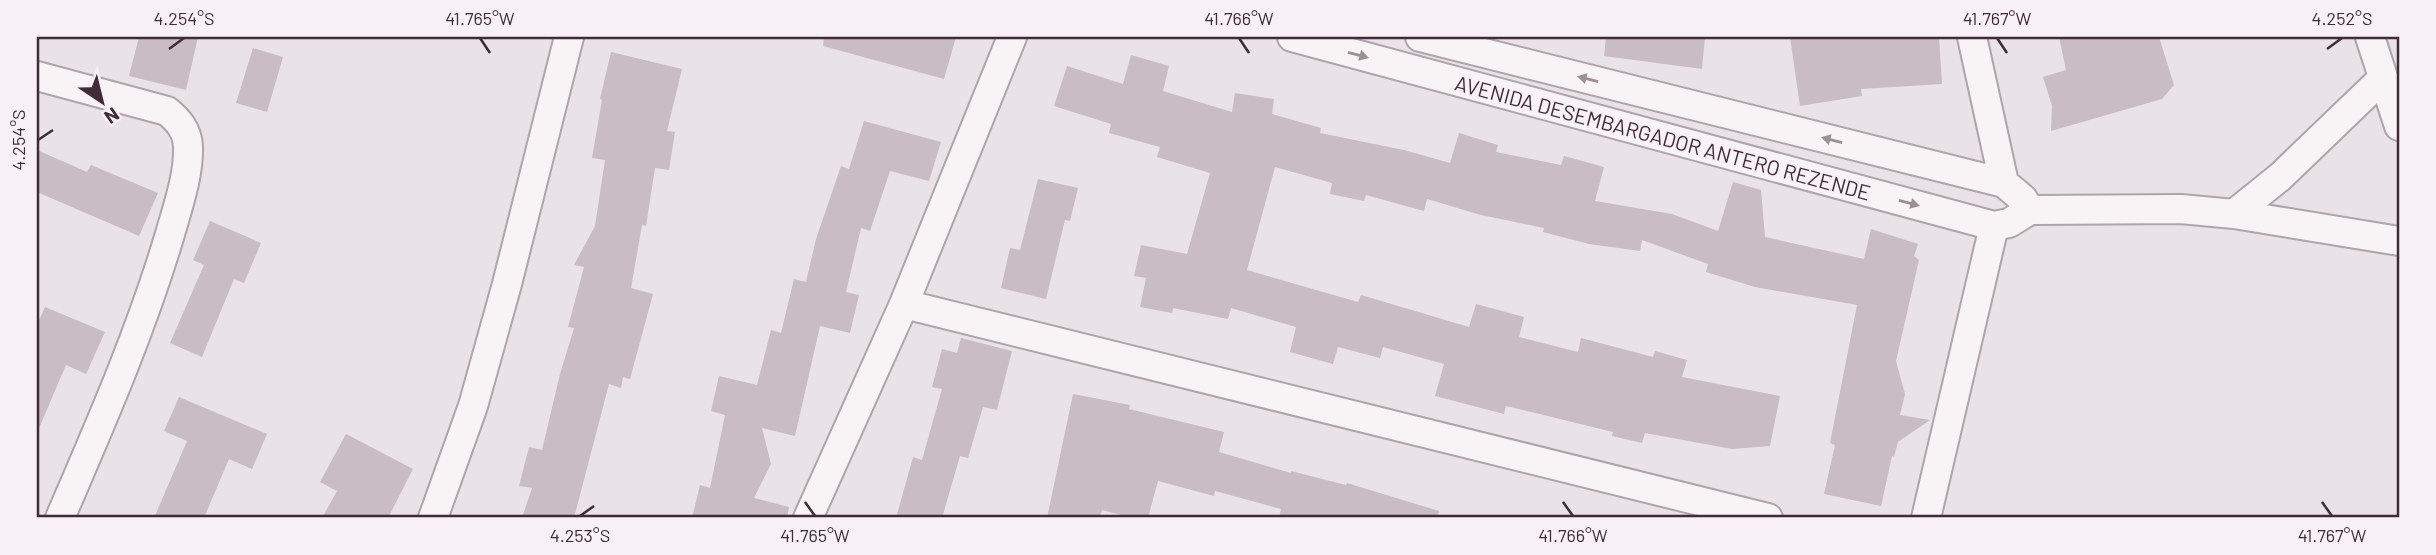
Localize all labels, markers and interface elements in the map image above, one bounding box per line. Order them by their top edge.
text: 4.254°S [153,7,215,29]
text: 41.765°W [445,7,515,29]
text: 41.766°W [1204,7,1274,29]
text: 41.767°W [1963,7,2031,29]
text: 4.252°S [2312,7,2372,29]
one-way arrow [1348,50,1369,60]
north arrow [66,66,136,136]
street label: AVENIDA DESEMBARGADOR ANTERO REZENDE [1452,69,1874,205]
one-way arrow [1576,73,1598,84]
text: N [100,103,124,129]
text: 4.254°S [7,109,29,171]
one-way arrow [1821,134,1843,145]
one-way arrow [1899,199,1920,209]
text: 4.253°S [550,524,610,546]
text: 41.765°W [780,524,850,546]
text: 41.766°W [1538,524,1608,546]
text: 41.767°W [2298,524,2366,546]

